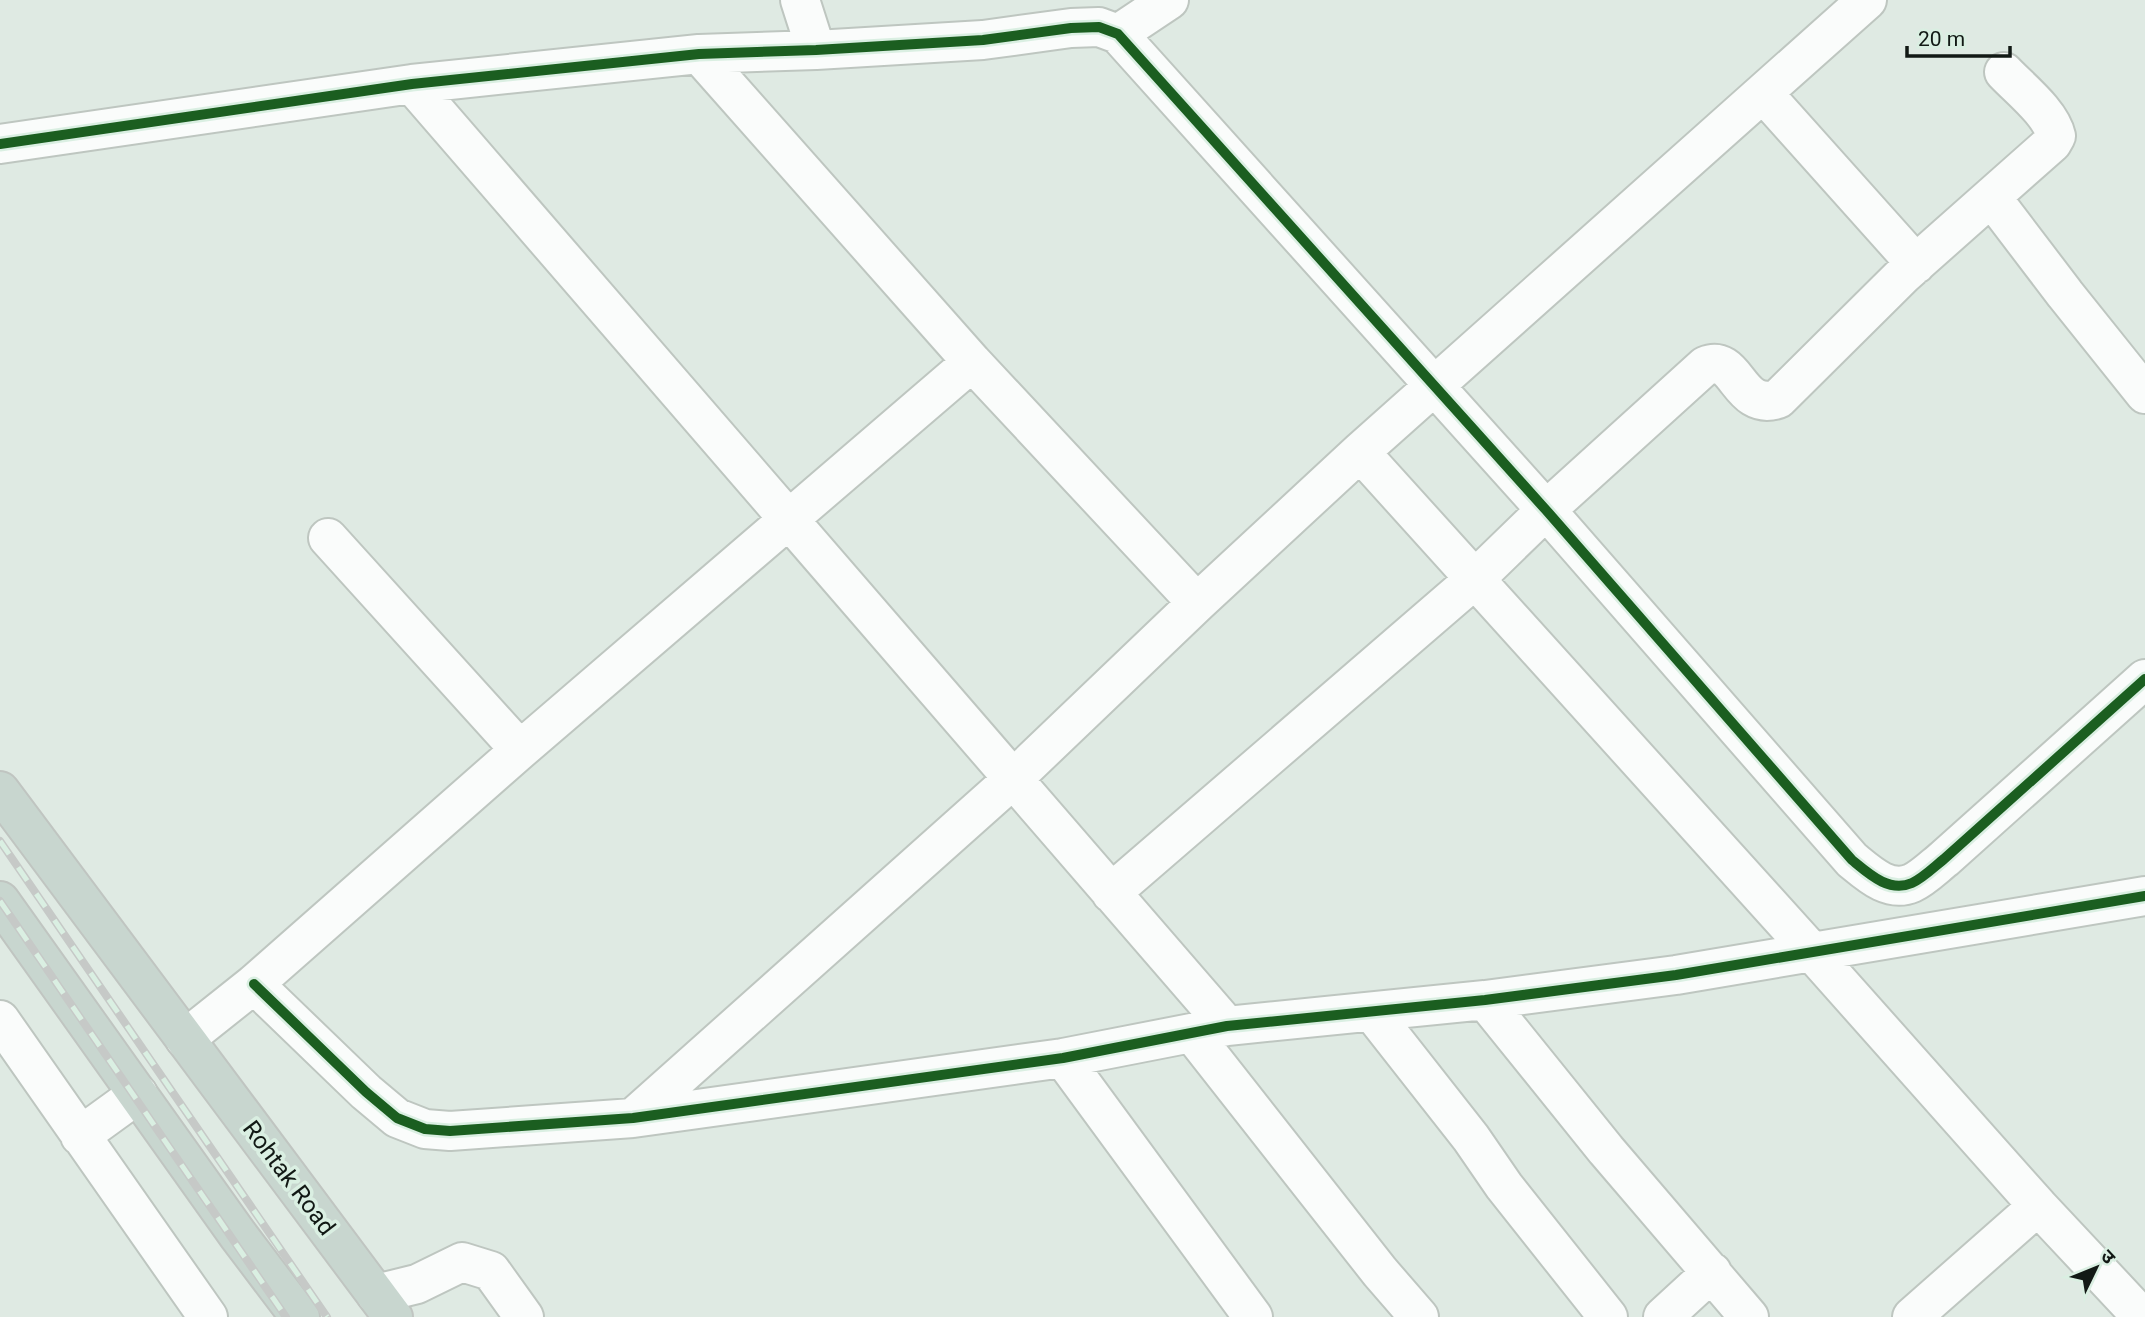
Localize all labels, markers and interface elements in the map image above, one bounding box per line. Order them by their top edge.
scale bar [1907,14,2010,58]
text: 20 m [1918,27,1965,51]
street label: Rohtak Road [237,1115,341,1241]
north arrow [2061,1233,2131,1303]
text: उ [2096,1245,2121,1269]

